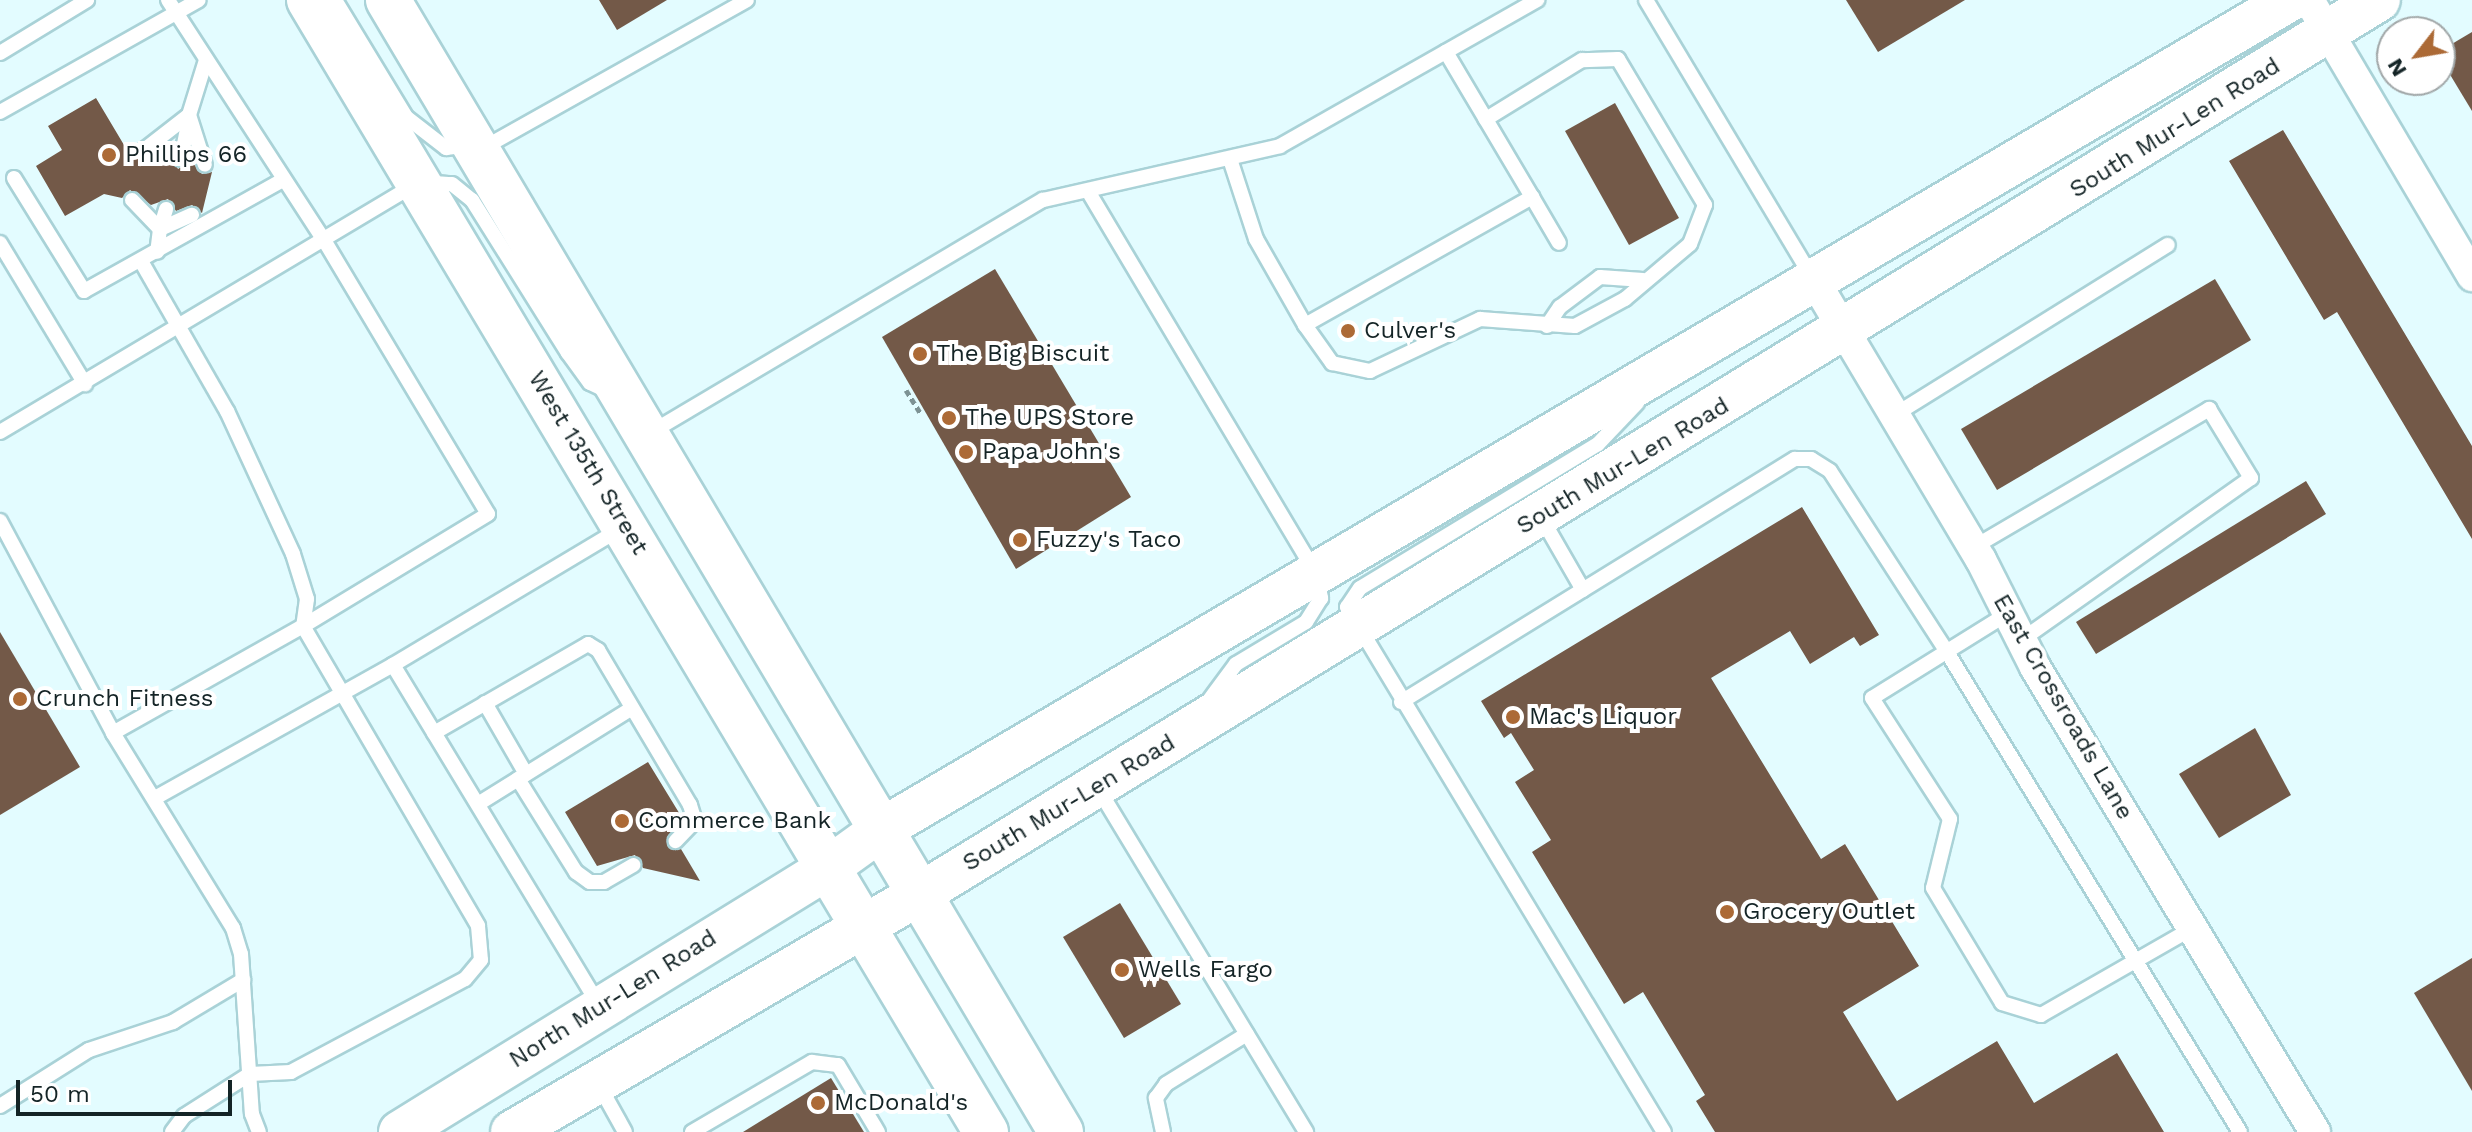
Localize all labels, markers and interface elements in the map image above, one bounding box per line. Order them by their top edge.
north arrow [2376,16,2456,96]
street label: South Mur-Len Road [2065,52,2285,204]
text: N [2382,54,2412,81]
place label: Phillips 66 [125,141,247,169]
marker: Phillips 66 [100,146,118,164]
place label: Culver's [1364,317,1456,345]
marker: Culver's [1339,322,1357,340]
place label: The Big Biscuit [936,340,1109,368]
marker: The Big Biscuit [911,345,929,363]
street label: West 135th Street [522,366,654,560]
street label: South Mur-Len Road [1512,391,1734,541]
place label: The UPS Store [965,404,1134,432]
marker: The UPS Store [940,409,958,427]
place label: Papa John's [982,438,1122,466]
marker: Papa John's [957,443,975,461]
place label: Fuzzy's Taco [1036,526,1182,554]
marker: Fuzzy's Taco [1011,531,1029,549]
street label: East Crossroads Lane [1987,589,2139,825]
place label: Crunch Fitness [36,685,213,713]
marker: Crunch Fitness [11,690,29,708]
place label: Mac's Liquor [1529,703,1677,731]
marker: Mac's Liquor [1504,708,1522,726]
street label: South Mur-Len Road [958,728,1180,878]
place label: Commerce Bank [638,807,831,835]
marker: Commerce Bank [613,812,631,830]
place label: Grocery Outlet [1743,898,1916,926]
marker: Grocery Outlet [1718,903,1736,921]
street label: North Mur-Len Road [504,924,722,1074]
place label: Wells Fargo [1138,956,1273,984]
marker: Wells Fargo [1113,961,1131,979]
scale bar [20,1064,236,1114]
text: 50 m [30,1080,90,1108]
place label: McDonald's [834,1089,968,1117]
marker: McDonald's [809,1094,827,1112]

